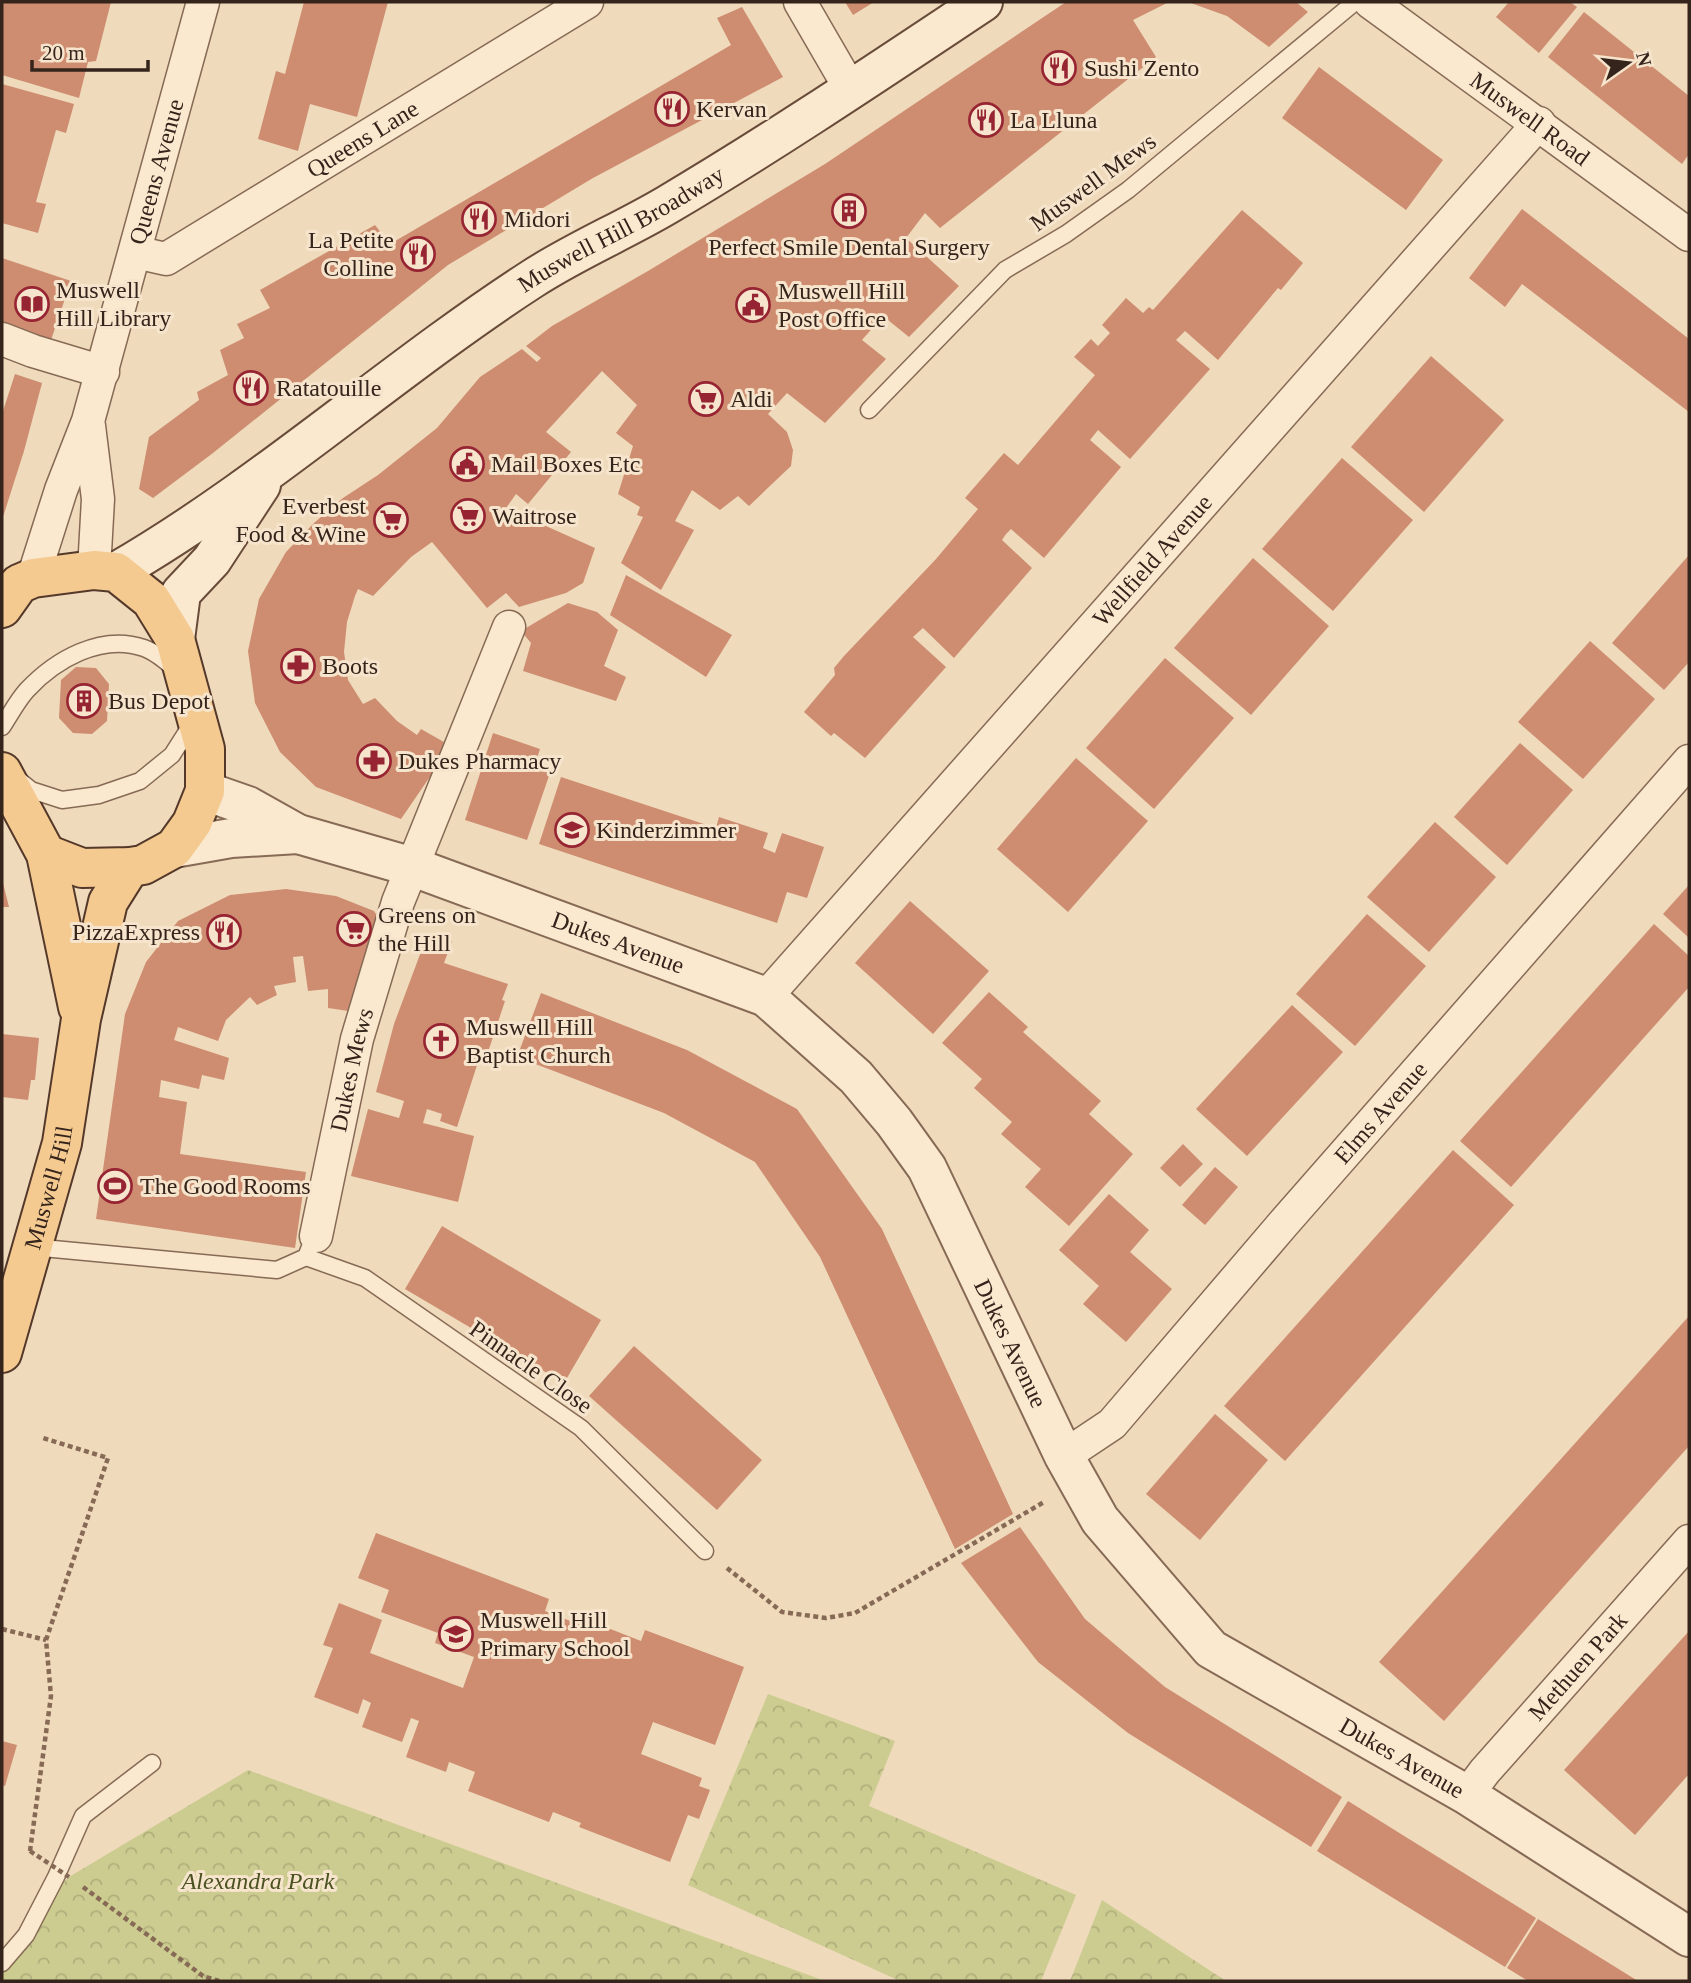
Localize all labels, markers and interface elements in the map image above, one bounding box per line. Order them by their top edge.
scale bar [32,28,147,72]
north arrow [1593,28,1663,98]
text: 20 m [42,41,85,65]
restaurant icon: Sushi Zento [1040,49,1078,87]
text: N [1632,50,1656,68]
place label: Sushi Zento [1084,55,1199,81]
street label: Muswell Road [1465,67,1594,171]
restaurant icon: Kervan [653,90,691,128]
street label: Queens Lane [302,95,423,183]
street label: Queens Avenue [124,96,189,247]
place label: Kervan [696,96,767,122]
restaurant icon: La Lluna [967,101,1005,139]
place label: La Lluna [1010,107,1098,133]
street label: Muswell Mews [1025,128,1161,236]
street label: Muswell Hill Broadway [513,161,729,298]
building icon: Perfect Smile Dental Surgery [830,192,868,230]
restaurant icon: Midori [460,200,498,238]
place label: Midori [504,206,571,232]
place label: La Petite Colline [308,227,394,281]
place label: Perfect Smile Dental Surgery [708,234,990,260]
restaurant icon: La Petite Colline [399,235,437,273]
place label: Muswell Hill Library [56,277,171,331]
place label: Muswell Hill Post Office [778,278,906,332]
library icon: Muswell Hill Library [13,285,51,323]
public building icon: Muswell Hill Post Office [734,286,772,324]
restaurant icon: Ratatouille [232,369,270,407]
place label: Ratatouille [276,375,381,401]
supermarket icon: Aldi [687,380,725,418]
place label: Aldi [730,386,773,412]
public building icon: Mail Boxes Etc [448,445,486,483]
place label: Mail Boxes Etc [491,451,640,477]
street label: Wellfield Avenue [1087,489,1217,631]
place label: Everbest Food & Wine [235,493,366,547]
supermarket icon: Waitrose [449,497,487,535]
supermarket icon: Everbest Food & Wine [372,501,410,539]
place label: Waitrose [492,503,577,529]
pharmacy icon: Boots [279,647,317,685]
place label: Boots [322,653,378,679]
building icon: Bus Depot [65,682,103,720]
place label: Bus Depot [108,688,210,714]
pharmacy icon: Dukes Pharmacy [355,742,393,780]
place label: Dukes Pharmacy [398,748,561,774]
school or university icon: Kinderzimmer [553,811,591,849]
place label: Kinderzimmer [596,817,736,843]
place label: Greens on the Hill [378,902,476,956]
street label: Dukes Avenue [548,906,688,979]
supermarket icon: Greens on the Hill [335,910,373,948]
restaurant icon: PizzaExpress [205,913,243,951]
place label: PizzaExpress [72,919,200,945]
street label: Dukes Mews [325,1005,379,1134]
place label: Muswell Hill Baptist Church [466,1014,611,1068]
church icon: Muswell Hill Baptist Church [422,1022,460,1060]
street label: Elms Avenue [1329,1056,1432,1169]
street label: Muswell Hill [19,1124,78,1252]
sports icon: The Good Rooms [96,1167,134,1205]
place label: The Good Rooms [140,1173,311,1199]
street label: Dukes Avenue [969,1275,1052,1412]
street label: Pinnacle Close [465,1315,597,1419]
place label: Muswell Hill Primary School [480,1607,630,1661]
street label: Methuen Park [1523,1607,1633,1726]
school or university icon: Muswell Hill Primary School [437,1615,475,1653]
street label: Dukes Avenue [1335,1712,1469,1804]
park label: Alexandra Park [180,1868,335,1894]

